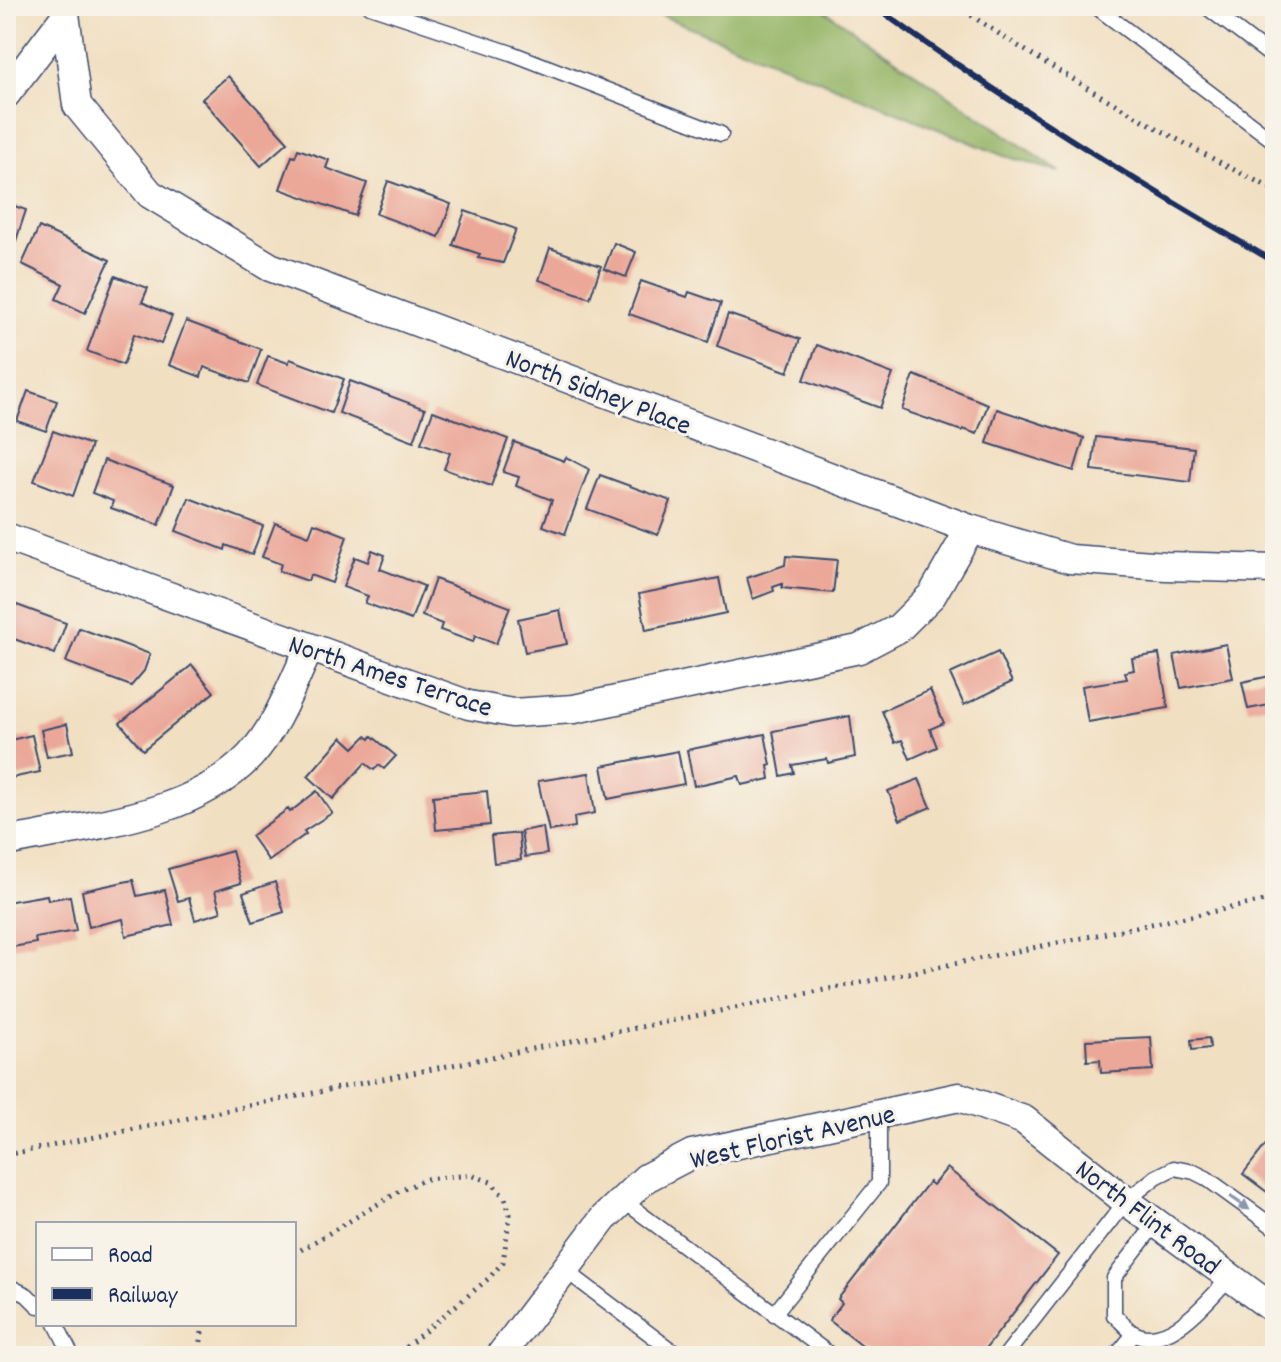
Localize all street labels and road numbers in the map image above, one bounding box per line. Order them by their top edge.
street label: North Sidney Place [499,341,696,448]
street label: North Ames Terrace [282,627,497,731]
street label: West Florist Avenue [687,1097,900,1183]
street label: North Flint Road [1065,1152,1227,1288]

